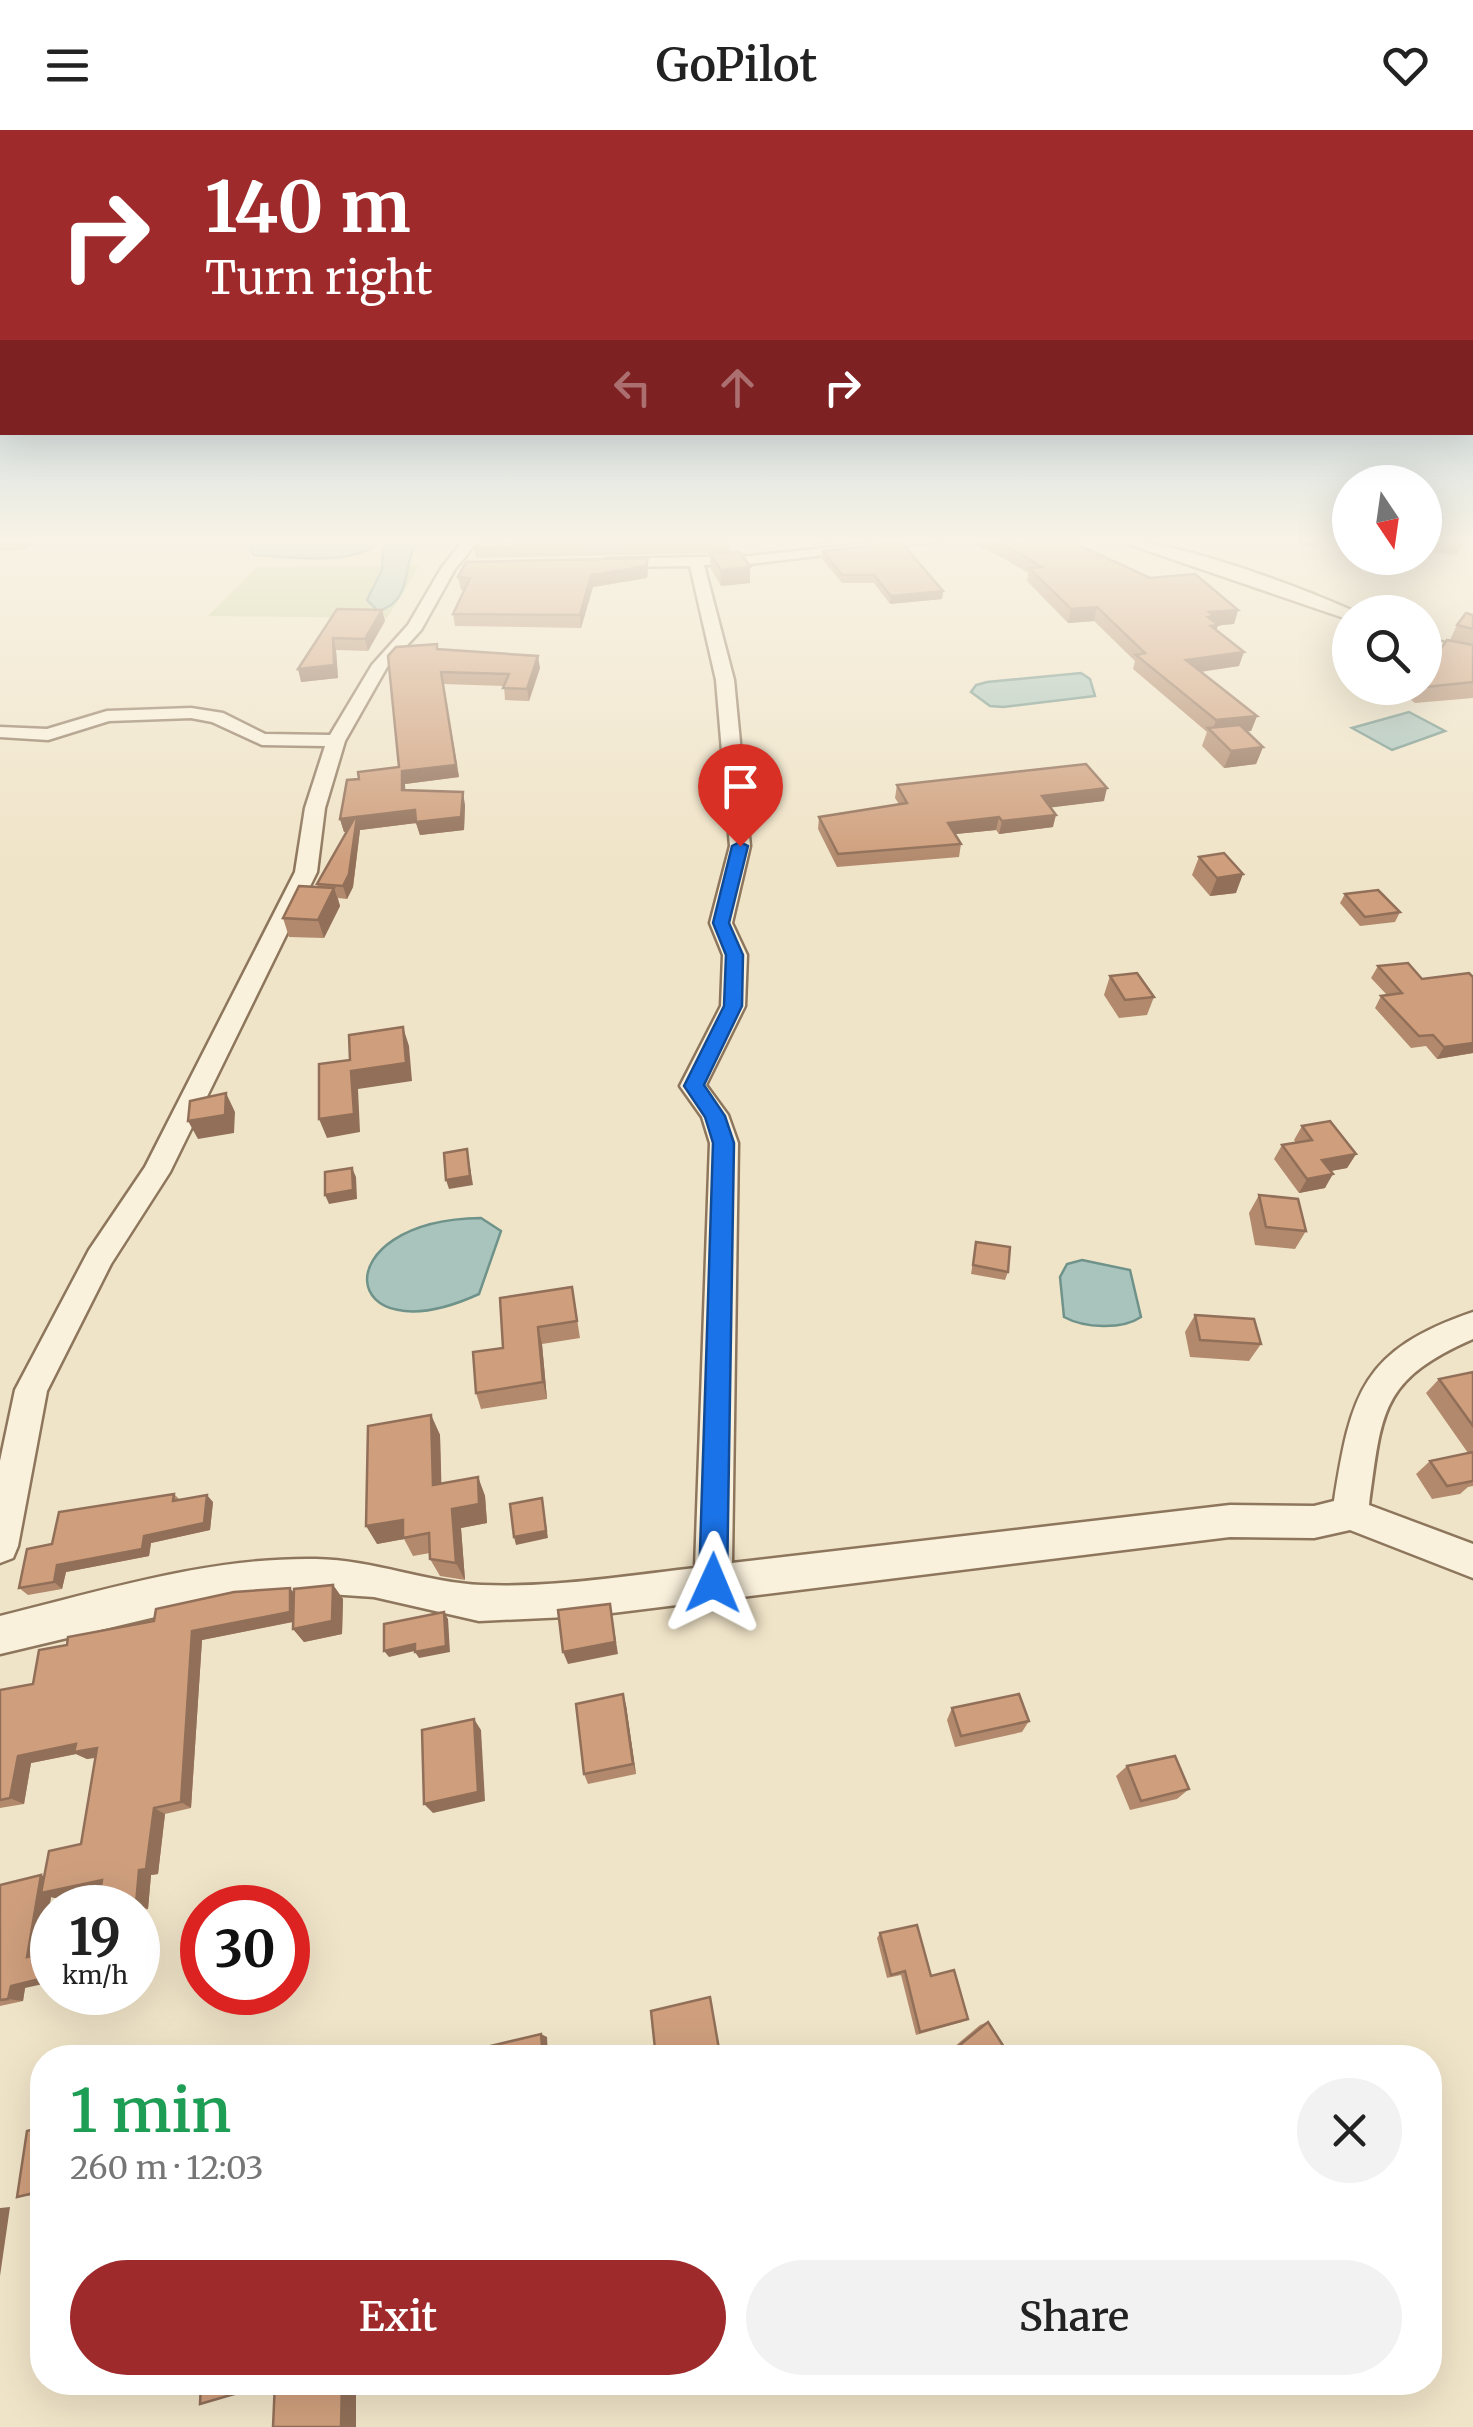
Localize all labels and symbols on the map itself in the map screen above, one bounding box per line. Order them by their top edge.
north arrow [1332,465,1442,575]
pin [698,744,783,847]
position arrow [661,1531,765,1635]
speed limit sign: 30 [180,1885,310,2015]

